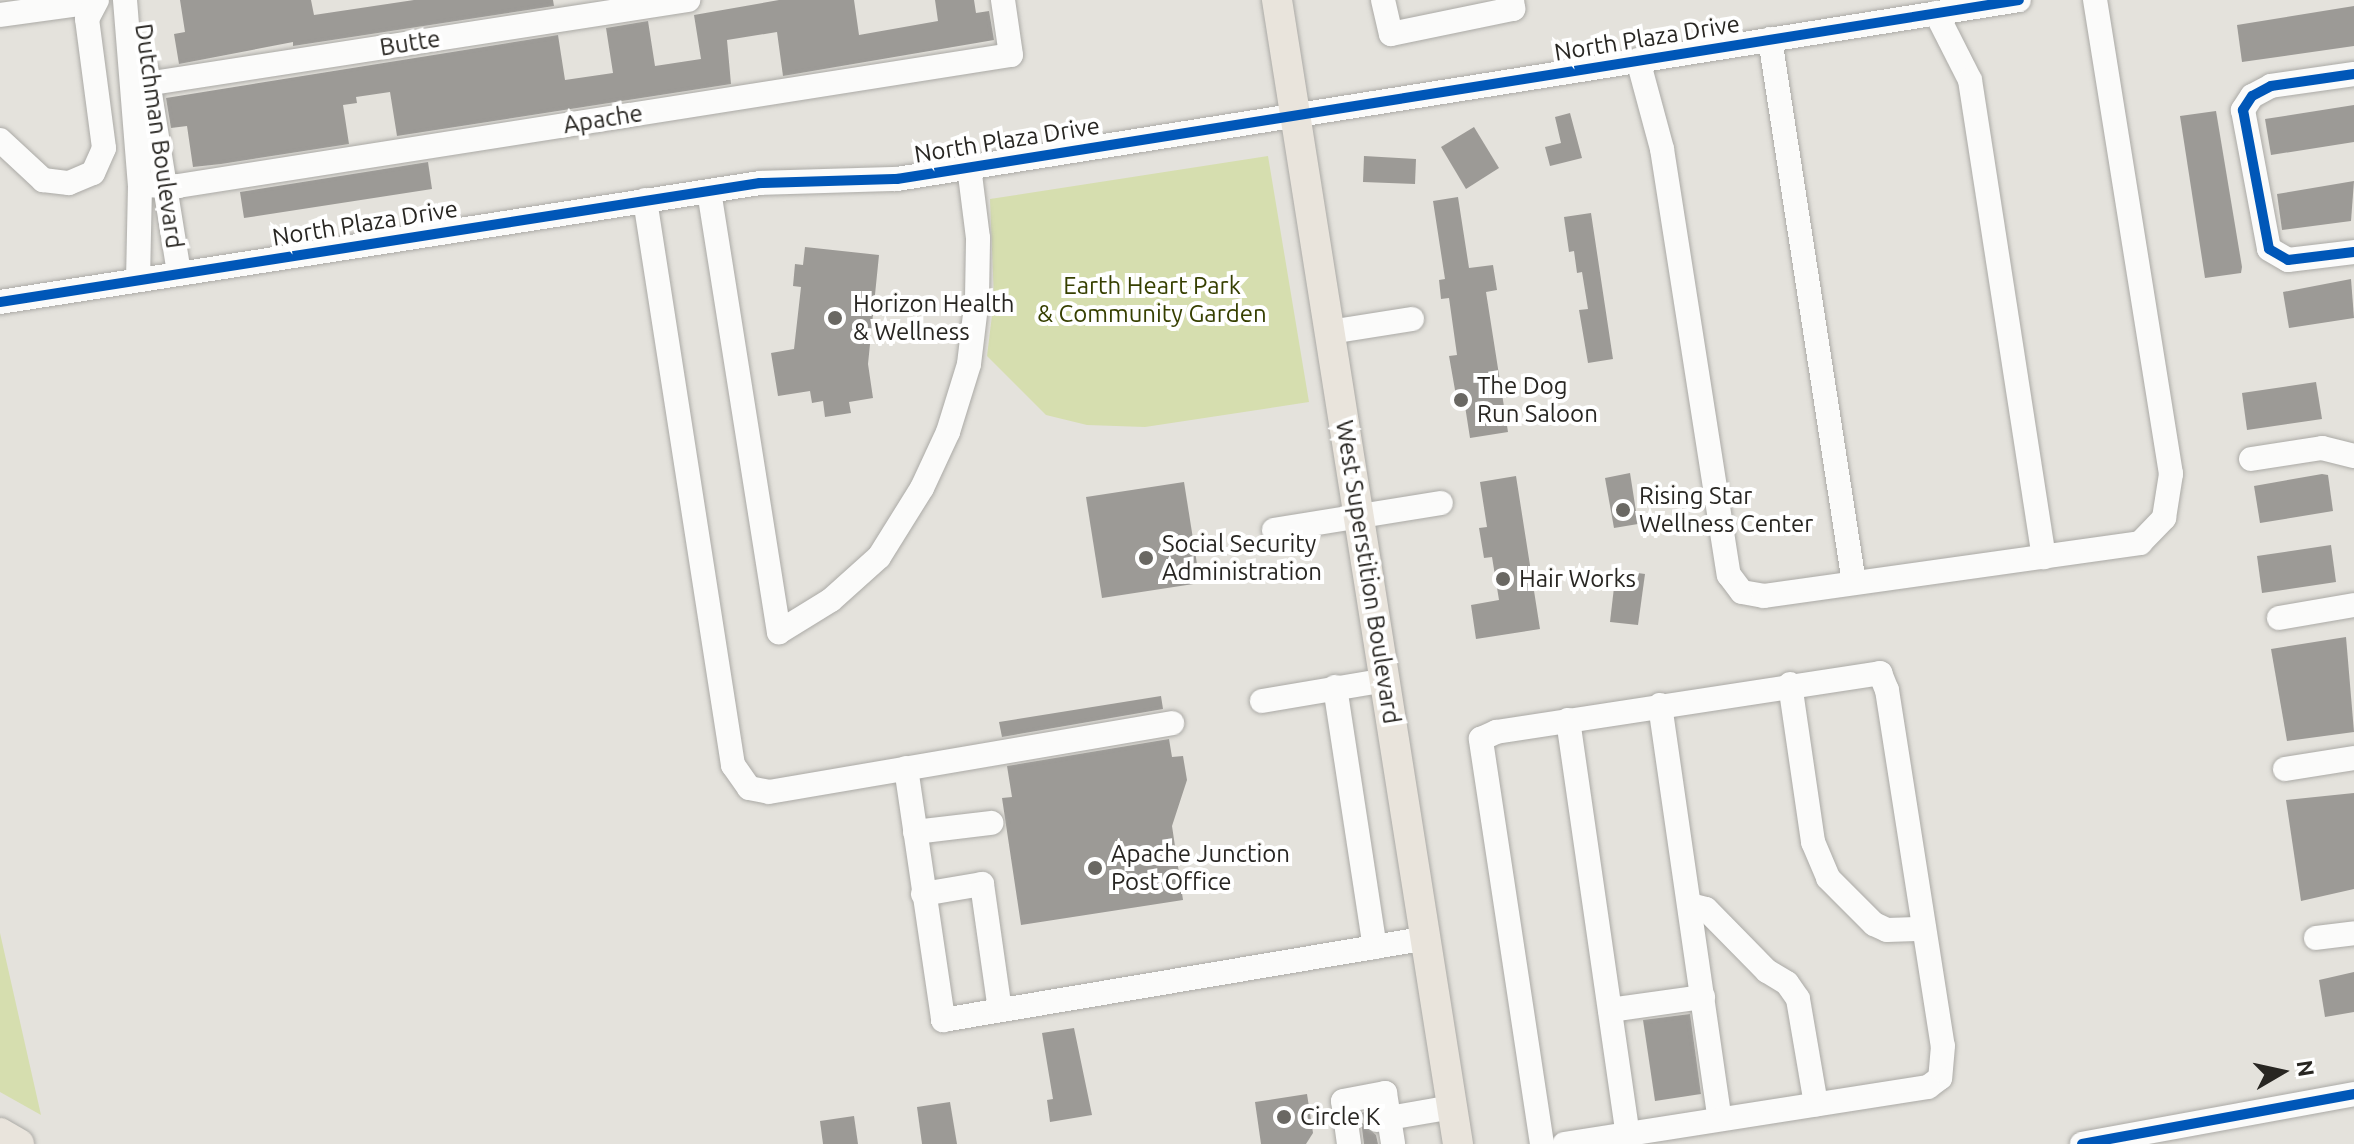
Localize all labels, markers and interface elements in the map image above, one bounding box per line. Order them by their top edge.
street label: North Plaza Drive [1552,9,1742,67]
street label: Dutchman Boulevard [129,22,189,250]
street label: Butte [378,24,442,62]
street label: Apache [561,99,645,139]
street label: North Plaza Drive [912,111,1102,169]
street label: North Plaza Drive [270,194,460,252]
park label: Earth Heart Park & Community Garden [1037,272,1267,328]
place label: Horizon Health & Wellness [853,290,1014,346]
marker: Horizon Health & Wellness [824,307,846,329]
place label: The Dog Run Saloon [1477,372,1598,428]
marker: The Dog Run Saloon [1452,391,1470,409]
street label: West Superstition Boulevard [1330,418,1406,726]
place label: Rising Star Wellness Center [1639,482,1813,538]
marker: Rising Star Wellness Center [1614,501,1632,519]
place label: Social Security Administration [1162,530,1322,586]
marker: Social Security Administration [1137,549,1155,567]
place label: Hair Works [1519,565,1636,593]
marker: Hair Works [1494,570,1512,588]
place label: Apache Junction Post Office [1111,840,1290,896]
marker: Apache Junction Post Office [1086,859,1104,877]
north arrow [2242,1032,2322,1112]
text: N [2293,1058,2320,1078]
place label: Circle K [1300,1103,1380,1131]
marker: Circle K [1275,1108,1293,1126]

